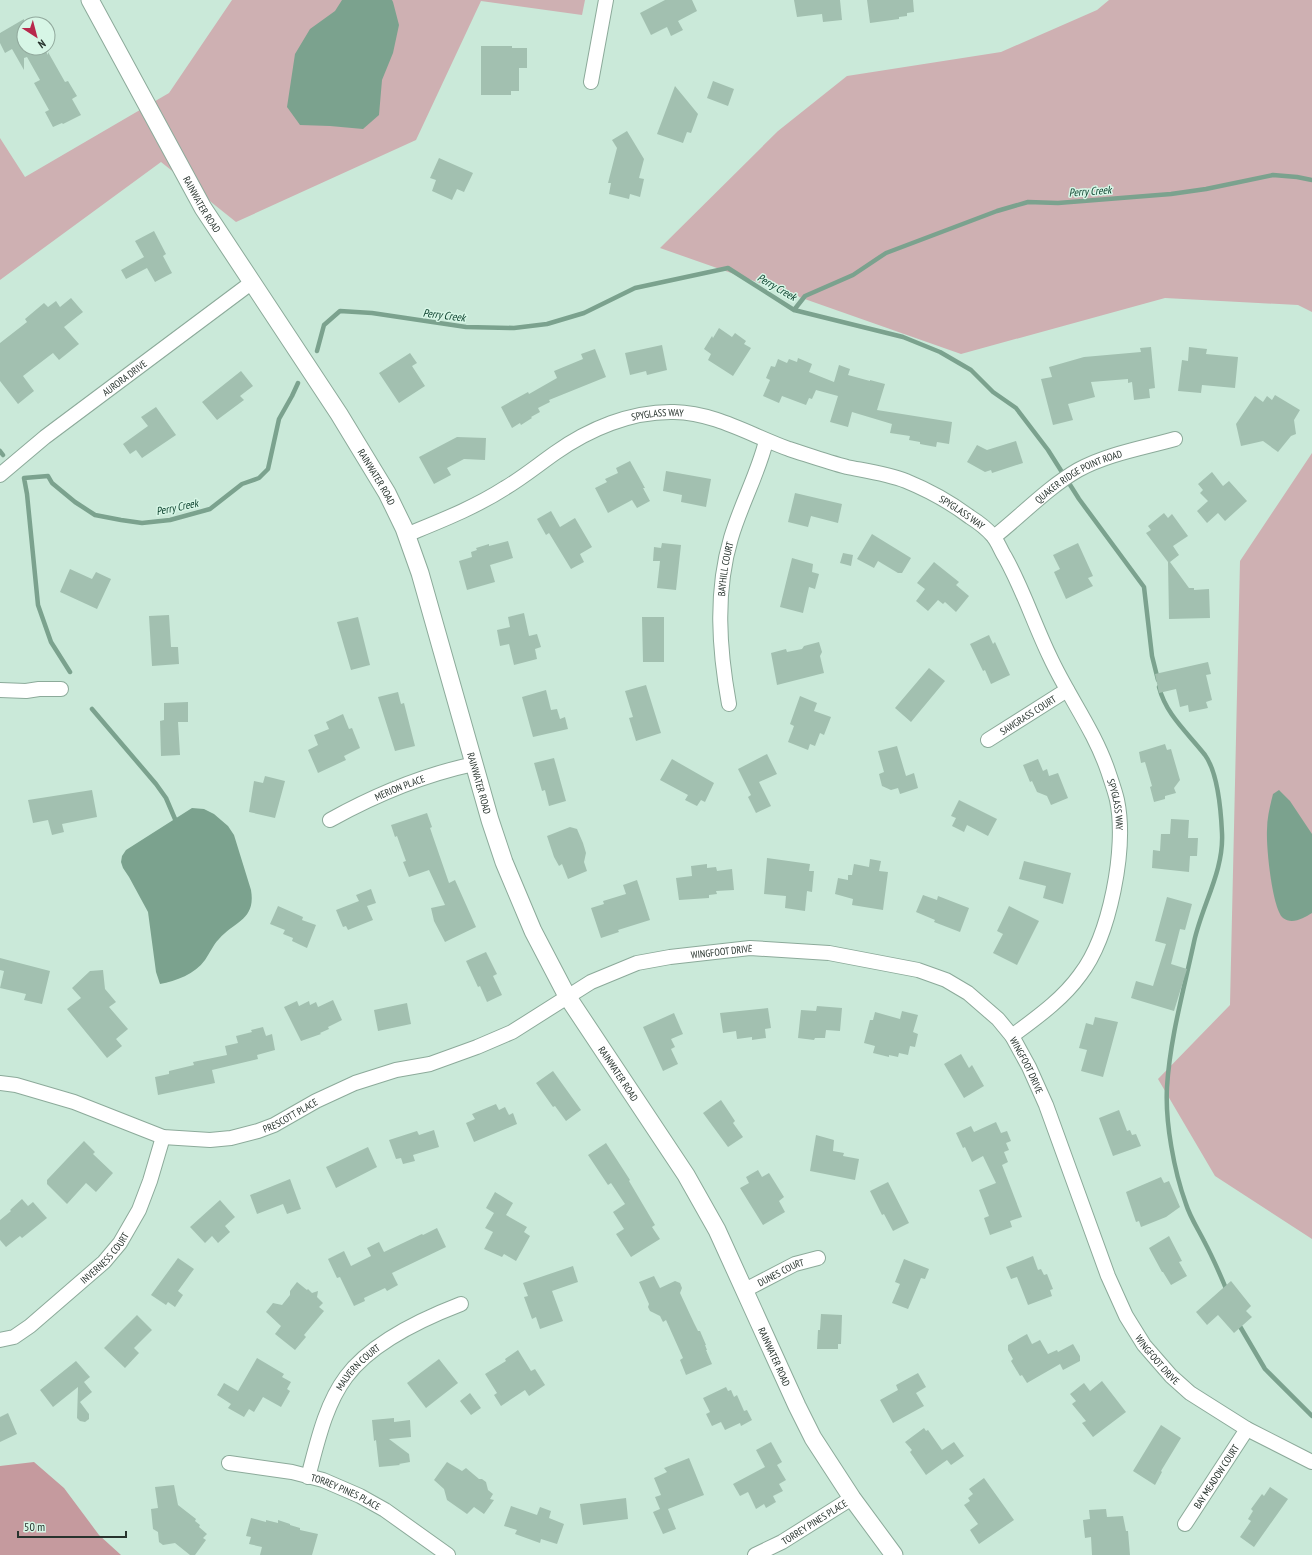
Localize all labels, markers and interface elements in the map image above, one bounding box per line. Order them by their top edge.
north arrow [16,16,56,56]
text: N [35,37,48,52]
street label: RAINWATER ROAD [180,174,224,235]
water label: Perry Creek [1068,182,1113,199]
water label: Perry Creek [755,270,800,305]
water label: Perry Creek [422,305,468,325]
street label: AURORA DRIVE [99,357,149,399]
street label: SPYGLASS WAY [630,405,684,423]
street label: RAINWATER ROAD [355,446,398,507]
street label: QUAKER RIDGE POINT ROAD [1032,447,1123,506]
street label: SPYGLASS WAY [937,492,988,532]
water label: Perry Creek [155,495,201,518]
street label: BAYHILL COURT [714,540,736,597]
street label: SAWGRASS COURT [997,692,1059,738]
street label: RAINWATER ROAD [465,751,494,815]
street label: MERION PLACE [372,772,426,803]
street label: SPYGLASS WAY [1105,777,1126,831]
street label: WINGFOOT DRIVE [690,941,753,961]
street label: WINGFOOT DRIVE [1007,1034,1046,1095]
street label: RAINWATER ROAD [596,1044,641,1103]
street label: PRESCOTT PLACE [261,1095,320,1135]
street label: INVERNESS COURT [77,1229,132,1286]
street label: DUNES COURT [755,1255,806,1289]
street label: RAINWATER ROAD [756,1325,794,1388]
street label: WINGFOOT DRIVE [1133,1332,1182,1387]
street label: MALVERN COURT [332,1341,383,1392]
street label: BAY MEADOW COURT [1191,1441,1242,1511]
street label: TORREY PINES PLACE [310,1471,383,1513]
street label: TORREY PINES PLACE [779,1496,849,1547]
scale bar [18,1513,126,1539]
text: 50 m [24,1519,45,1534]

